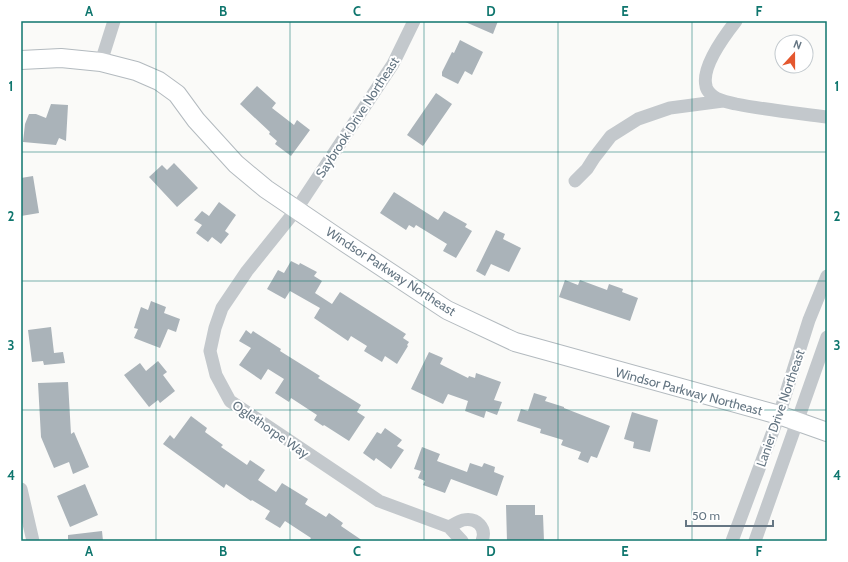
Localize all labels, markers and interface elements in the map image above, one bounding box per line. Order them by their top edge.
text: A [85,3,94,19]
text: B [219,3,227,19]
text: C [353,3,361,19]
text: D [486,3,496,19]
text: E [621,3,629,19]
text: F [756,3,763,19]
north arrow [774,34,814,74]
text: N [791,37,804,53]
street label: Saybrook Drive Northeast [312,53,402,180]
text: 1 [9,78,13,94]
text: 1 [835,78,839,94]
text: 2 [8,208,15,224]
text: 2 [834,208,841,224]
street label: Windsor Parkway Northeast [323,223,459,319]
text: 3 [7,337,15,353]
text: 3 [833,337,841,353]
street label: Lanier Drive Northeast [752,347,808,469]
street label: Windsor Parkway Northeast [614,364,765,419]
street label: Oglethorpe Way [230,397,313,462]
text: 4 [7,467,15,483]
text: 4 [833,467,841,483]
scale bar [686,502,773,528]
text: 50 m [692,508,720,523]
text: A [85,543,94,559]
text: B [219,543,227,559]
text: C [353,543,361,559]
text: D [486,543,496,559]
text: E [621,543,629,559]
text: F [756,543,763,559]

